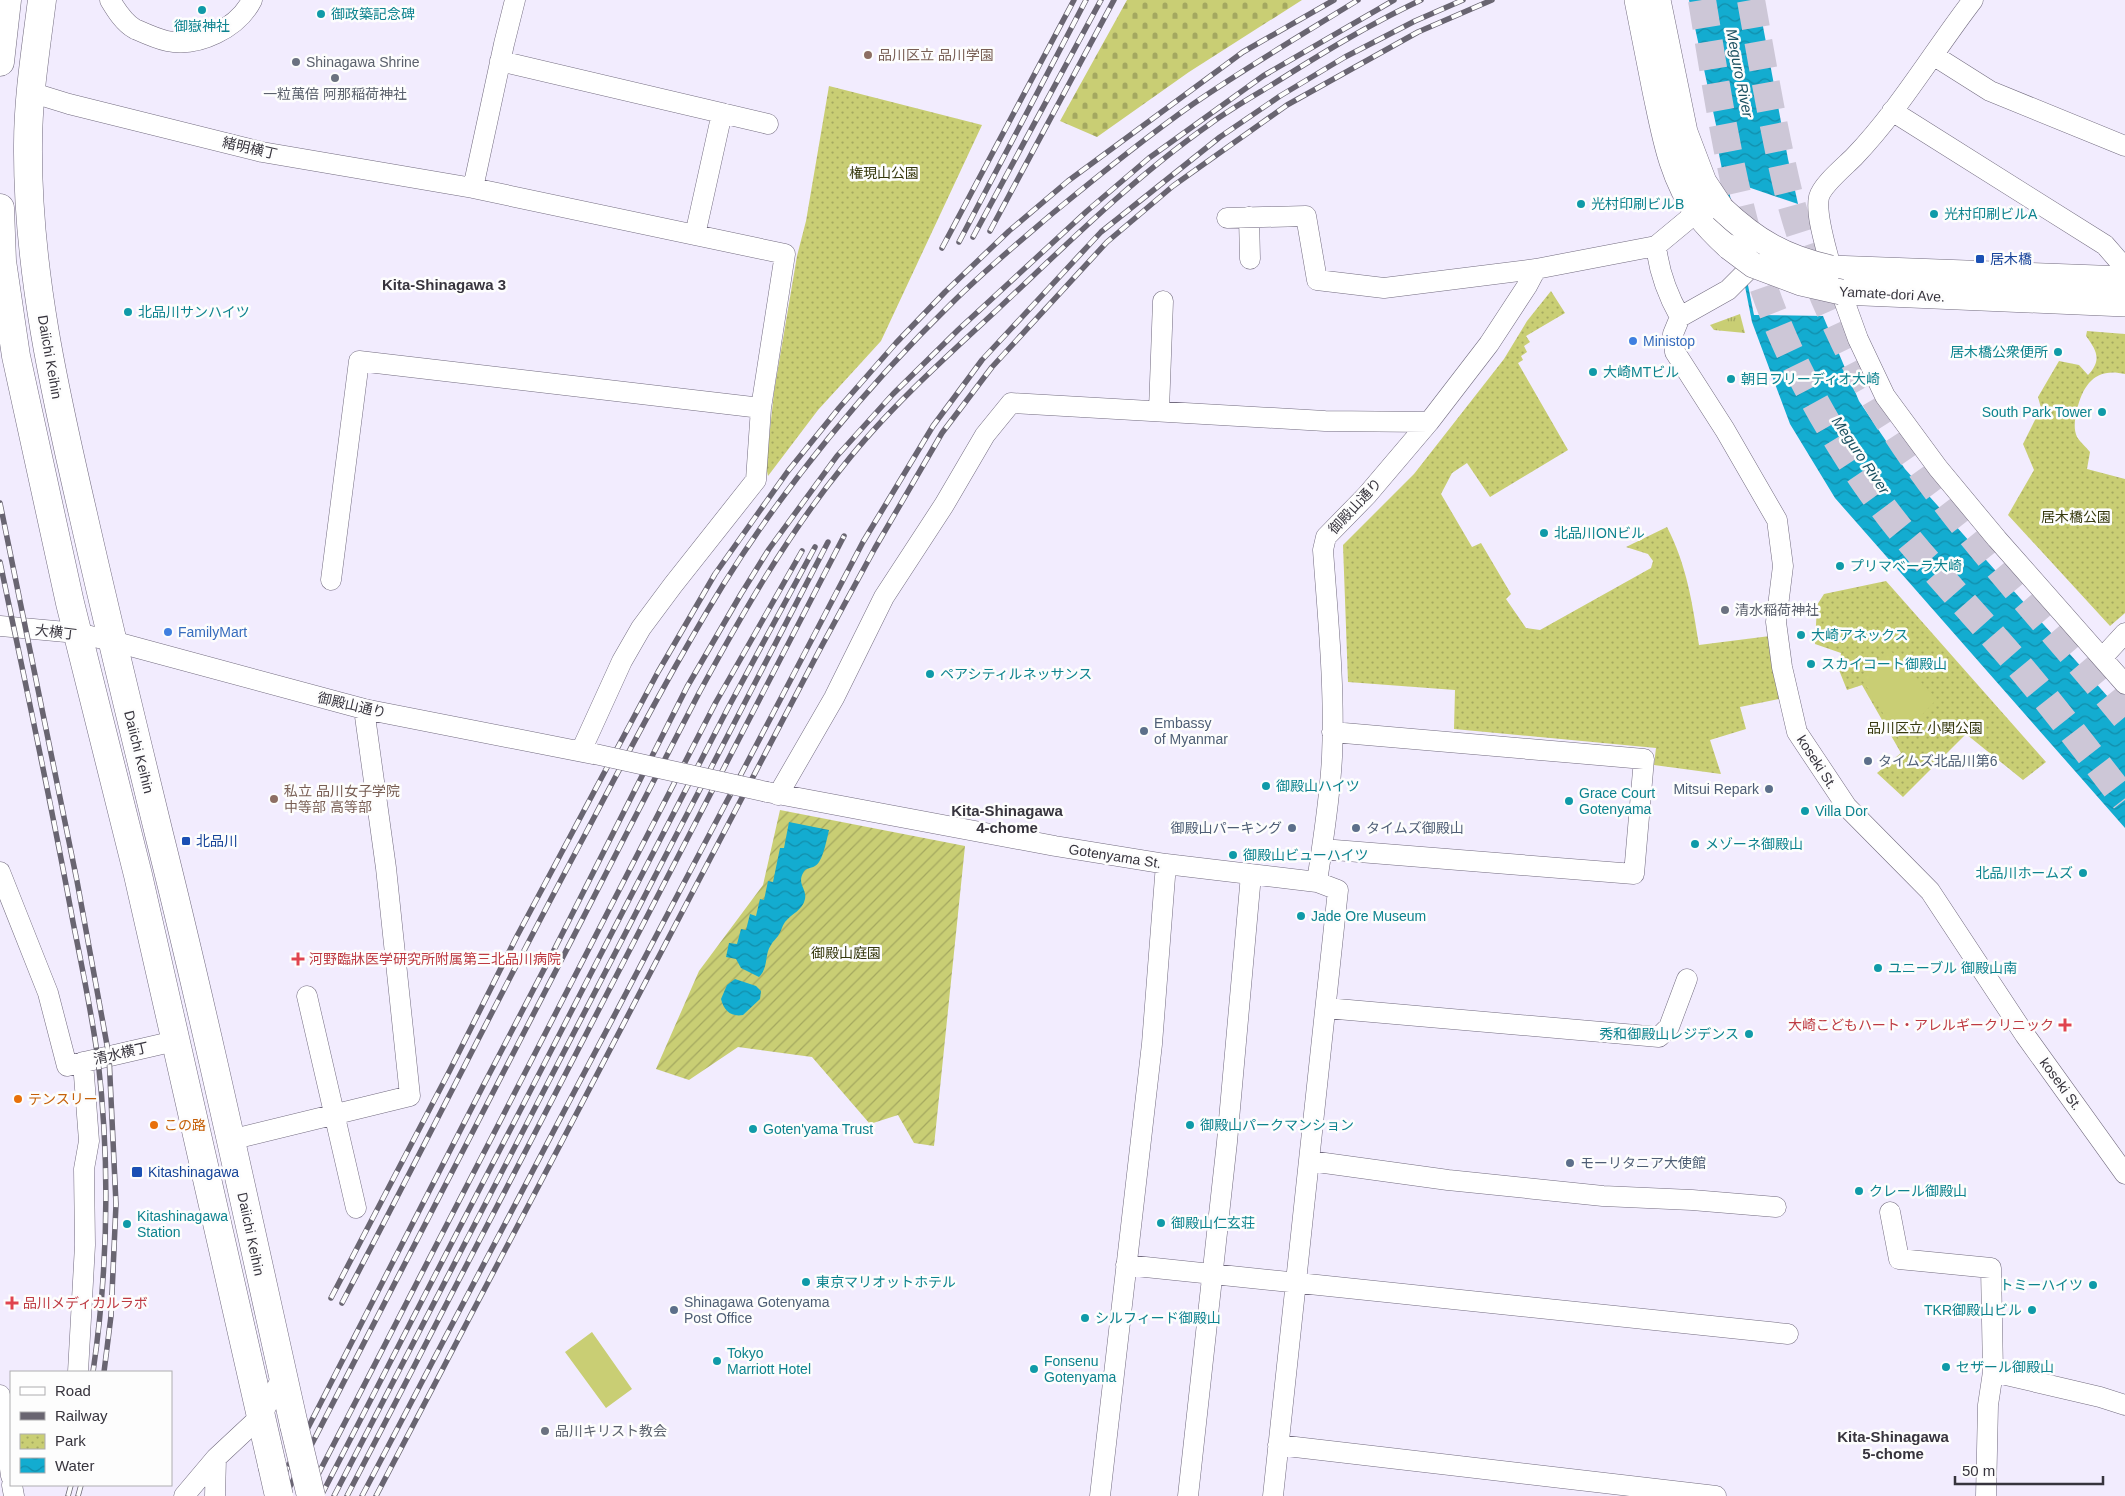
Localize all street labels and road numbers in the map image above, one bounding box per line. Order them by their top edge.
street label: 緒明横丁 [221,134,279,162]
street label: Yamate-dori Ave. [1839,283,1945,305]
street label: Daiichi Keihin [35,314,65,400]
street label: 御殿山通り [1325,475,1385,537]
street label: 大横丁 [34,622,78,642]
street label: 御殿山通り [316,689,388,721]
street label: Daiichi Keihin [121,709,157,795]
street label: koseki St. [1794,732,1840,792]
street label: Gotenyama St. [1068,841,1162,871]
street label: 清水横丁 [92,1039,150,1067]
street label: koseki St. [2037,1055,2085,1113]
street label: Daiichi Keihin [234,1191,268,1277]

